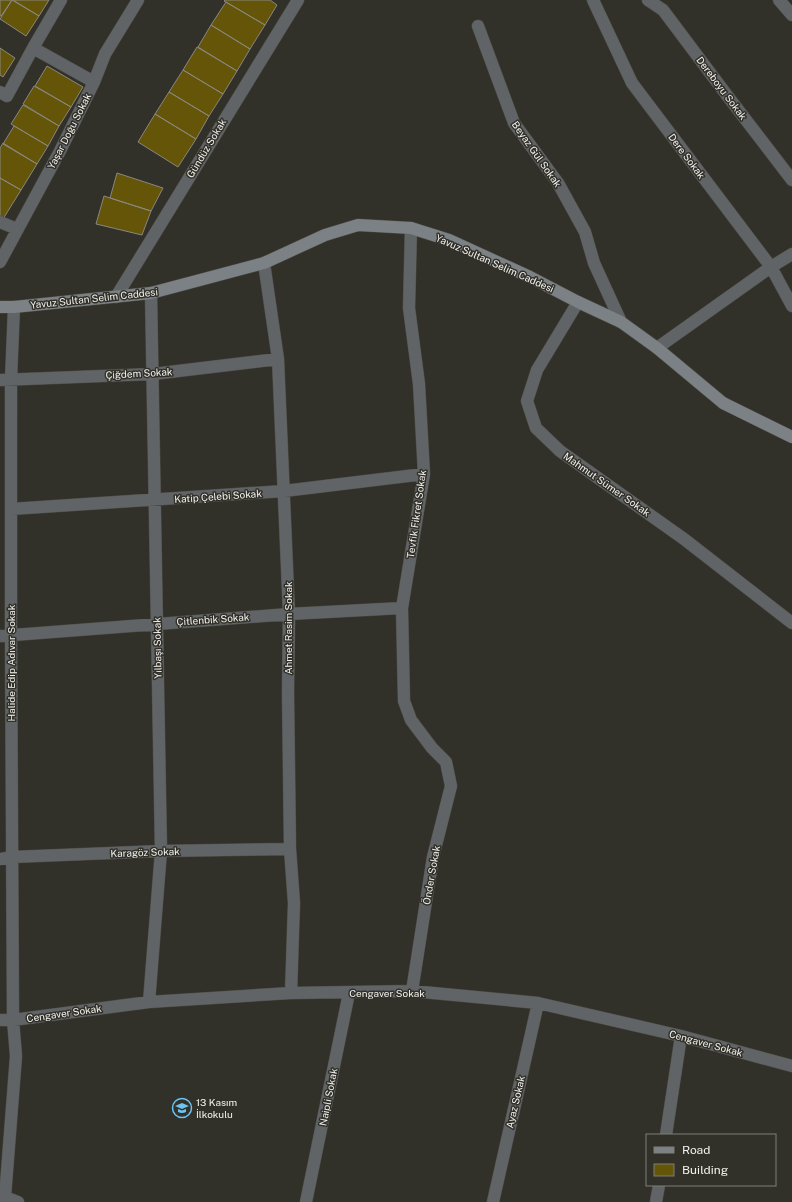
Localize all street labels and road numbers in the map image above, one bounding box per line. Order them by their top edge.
street label: Dereboyu Sokak [694,54,750,122]
street label: Yaşar Doğu Sokak [45,91,94,171]
street label: Gündüz Sokak [184,116,229,180]
street label: Beyaz Gül Sokak [510,119,564,190]
street label: Dere Sokak [666,131,708,181]
street label: Yavuz Sultan Selim Caddesi [434,231,556,295]
street label: Yavuz Sultan Selim Caddesi [30,285,158,311]
street label: Çiğdem Sokak [105,365,173,381]
street label: Mahmut Sümer Sokak [561,450,653,519]
street label: Tevfik Fikret Sokak [404,469,428,559]
street label: Katip Çelebi Sokak [174,487,263,505]
street label: Ahmet Rasim Sokak [282,581,294,675]
street label: Halide Edip Adıvar Sokak [5,604,17,721]
street label: Çitlenbik Sokak [176,610,250,628]
street label: Yılbaşı Sokak [150,617,164,679]
street label: Önder Sokak [420,844,442,906]
street label: Karagöz Sokak [110,845,180,859]
street label: Cengaver Sokak [349,987,425,999]
street label: Cengaver Sokak [26,1002,103,1024]
street label: Cengaver Sokak [668,1027,744,1059]
street label: Naipli Sokak [317,1067,340,1127]
street label: Ayaz Sokak [503,1074,527,1129]

